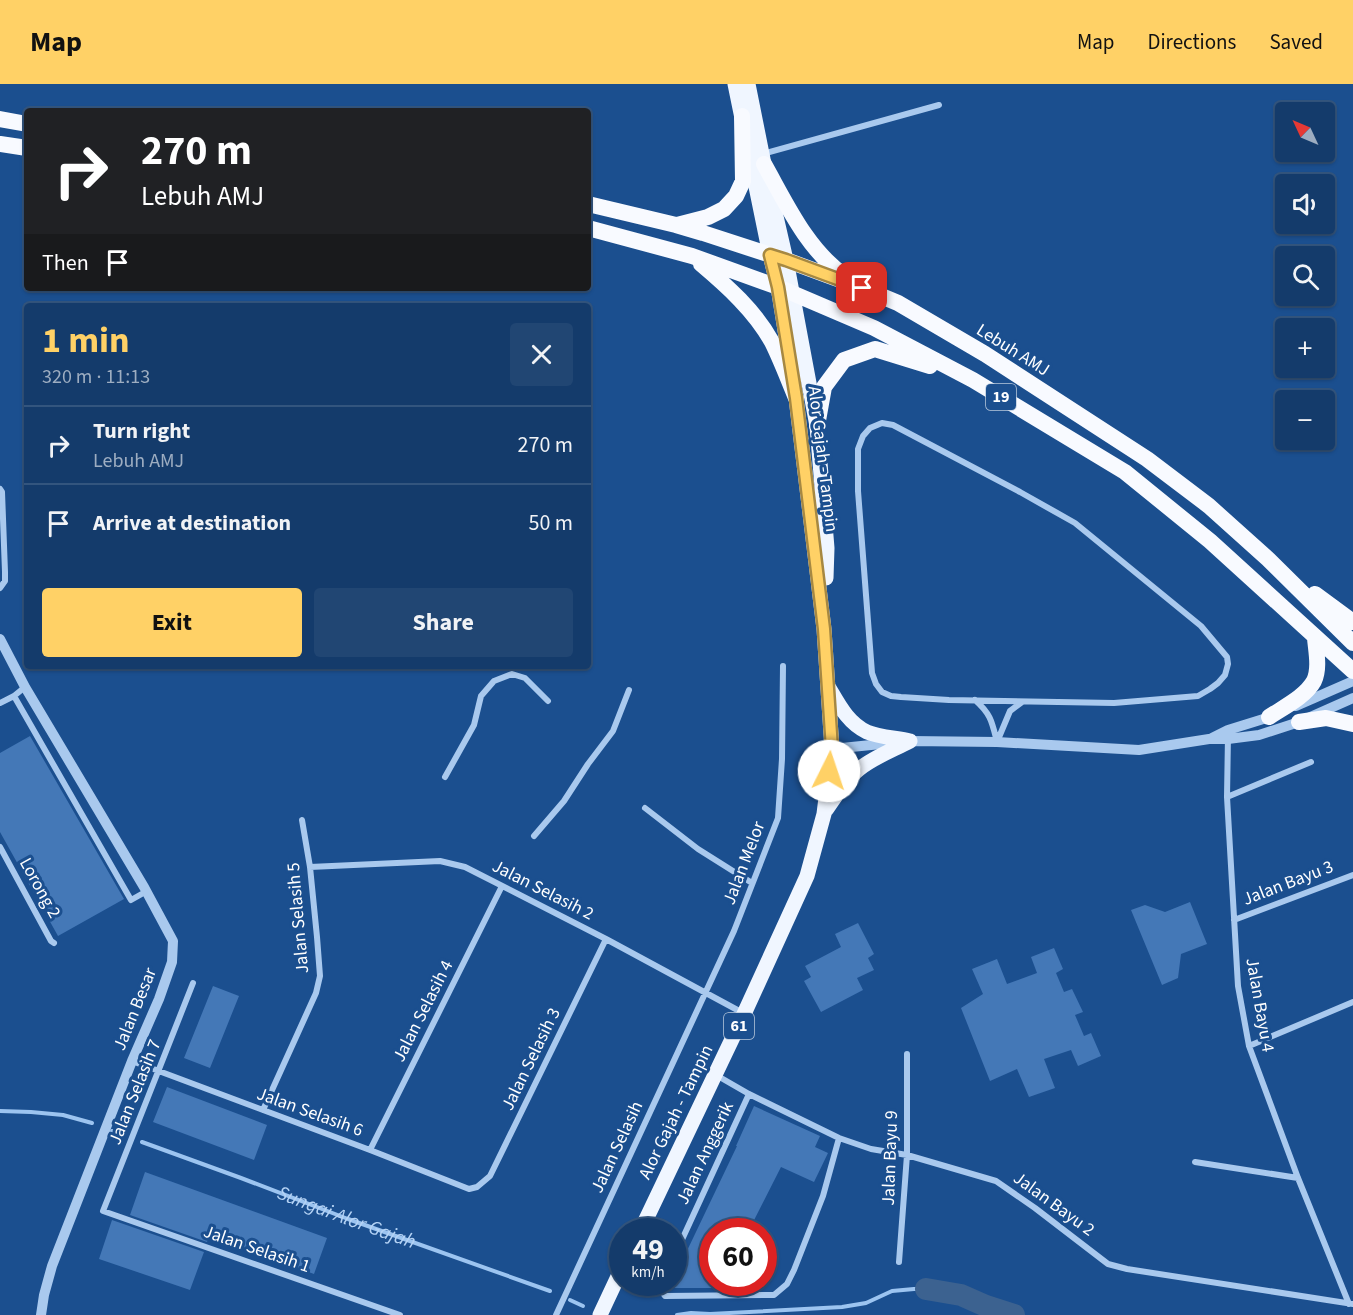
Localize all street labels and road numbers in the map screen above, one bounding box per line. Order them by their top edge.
street label: Lebuh AMJ [972,318,1054,382]
road number: 19 [986,384,1016,410]
street label: Alor Gajah - Tampin [802,385,844,533]
street label: Jalan Melor [717,817,772,908]
street label: Lorong 2 [13,853,67,923]
street label: Jalan Selasih 2 [488,854,598,926]
street label: Jalan Bayu 3 [1239,854,1337,912]
street label: Jalan Selasih 5 [281,861,315,975]
street label: Jalan Selasih 4 [387,956,459,1066]
street label: Jalan Bayu 4 [1239,956,1281,1054]
street label: Jalan Besar [107,963,163,1054]
street label: Jalan Selasih 3 [495,1003,567,1115]
road number: 61 [724,1013,754,1039]
street label: Jalan Selasih 7 [103,1036,167,1148]
street label: Alor Gajah - Tampin [633,1041,719,1183]
street label: Jalan Selasih 6 [253,1081,367,1143]
street label: Jalan Selasih [585,1097,649,1197]
street label: Jalan Anggerik [670,1097,740,1209]
street label: Jalan Bayu 9 [876,1110,904,1206]
street label: Jalan Bayu 2 [1008,1166,1100,1242]
street label: Jalan Selasih 1 [200,1219,314,1279]

